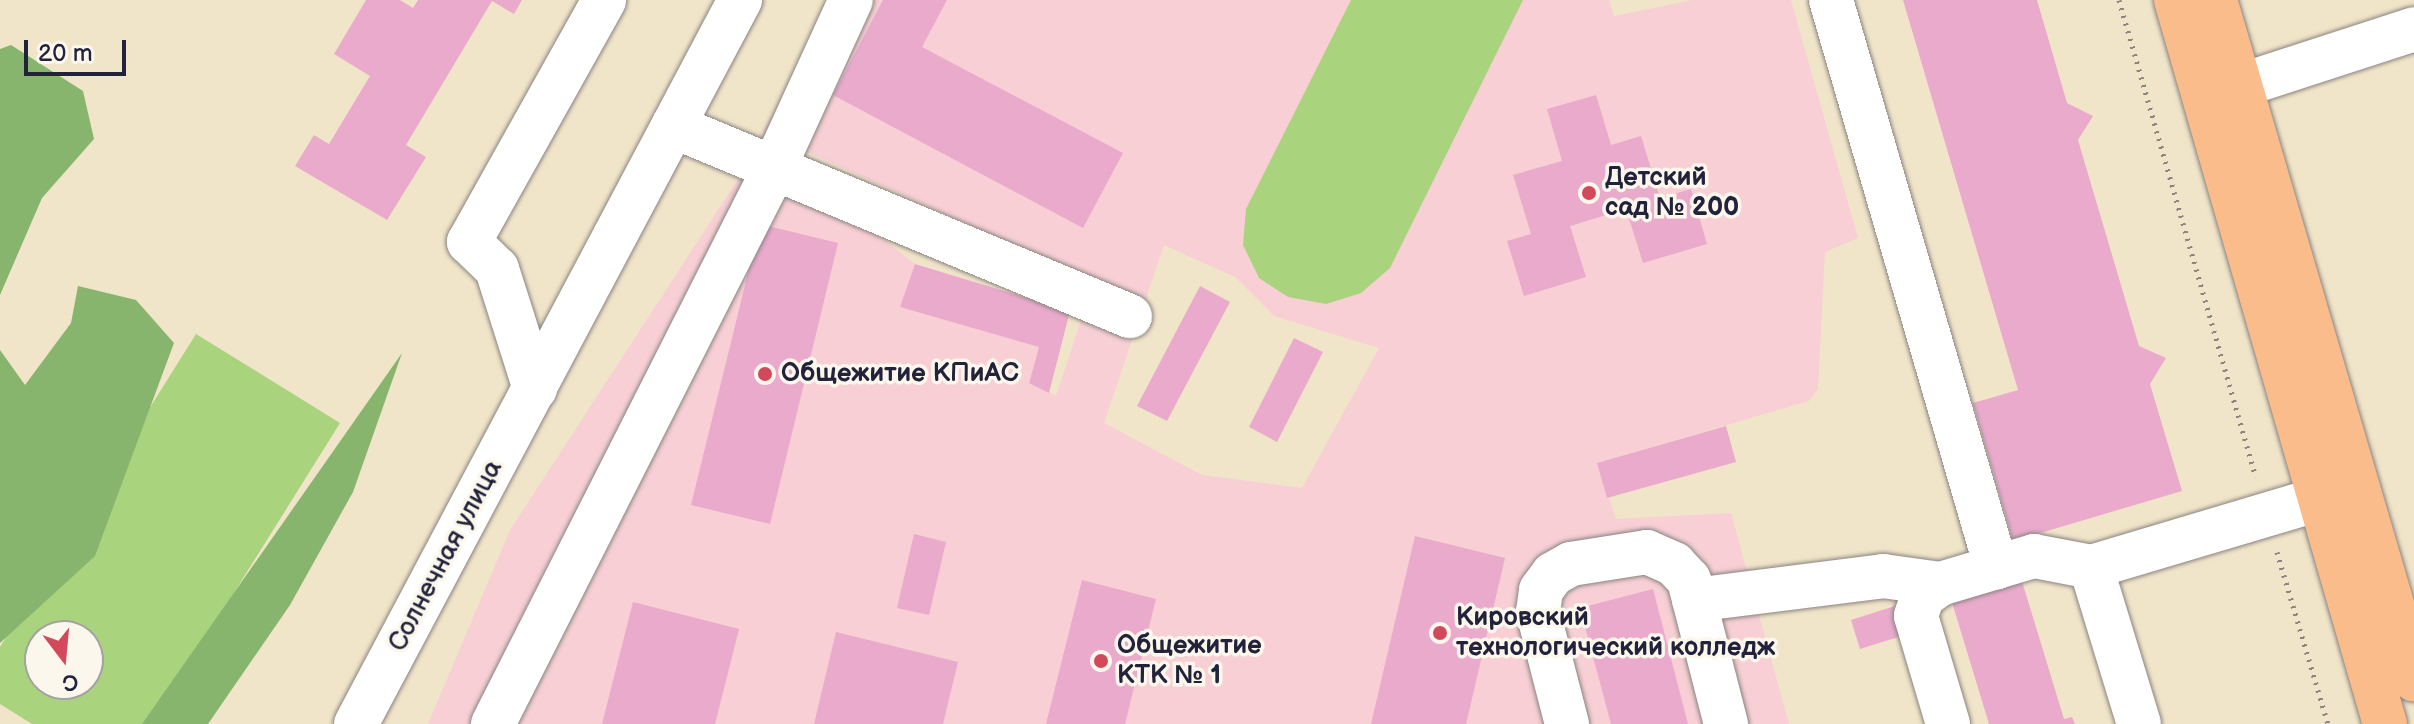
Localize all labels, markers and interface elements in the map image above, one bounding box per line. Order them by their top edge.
scale bar [28,24,130,74]
text: 20 m [38,39,93,68]
place label: Детский сад № 200 [1605,162,1739,224]
marker: Детский сад № 200 [1580,184,1598,202]
place label: Общежитие КПиАС [781,358,1019,390]
marker: Общежитие КПиАС [756,365,774,383]
street label: Солнечная улица [383,455,509,657]
place label: Кировский технологический колледж [1456,602,1775,664]
north arrow [24,620,104,700]
marker: Кировский технологический колледж [1431,624,1449,642]
place label: Общежитие КТК № 1 [1117,630,1262,692]
marker: Общежитие КТК № 1 [1092,652,1110,670]
text: С [59,667,81,697]

